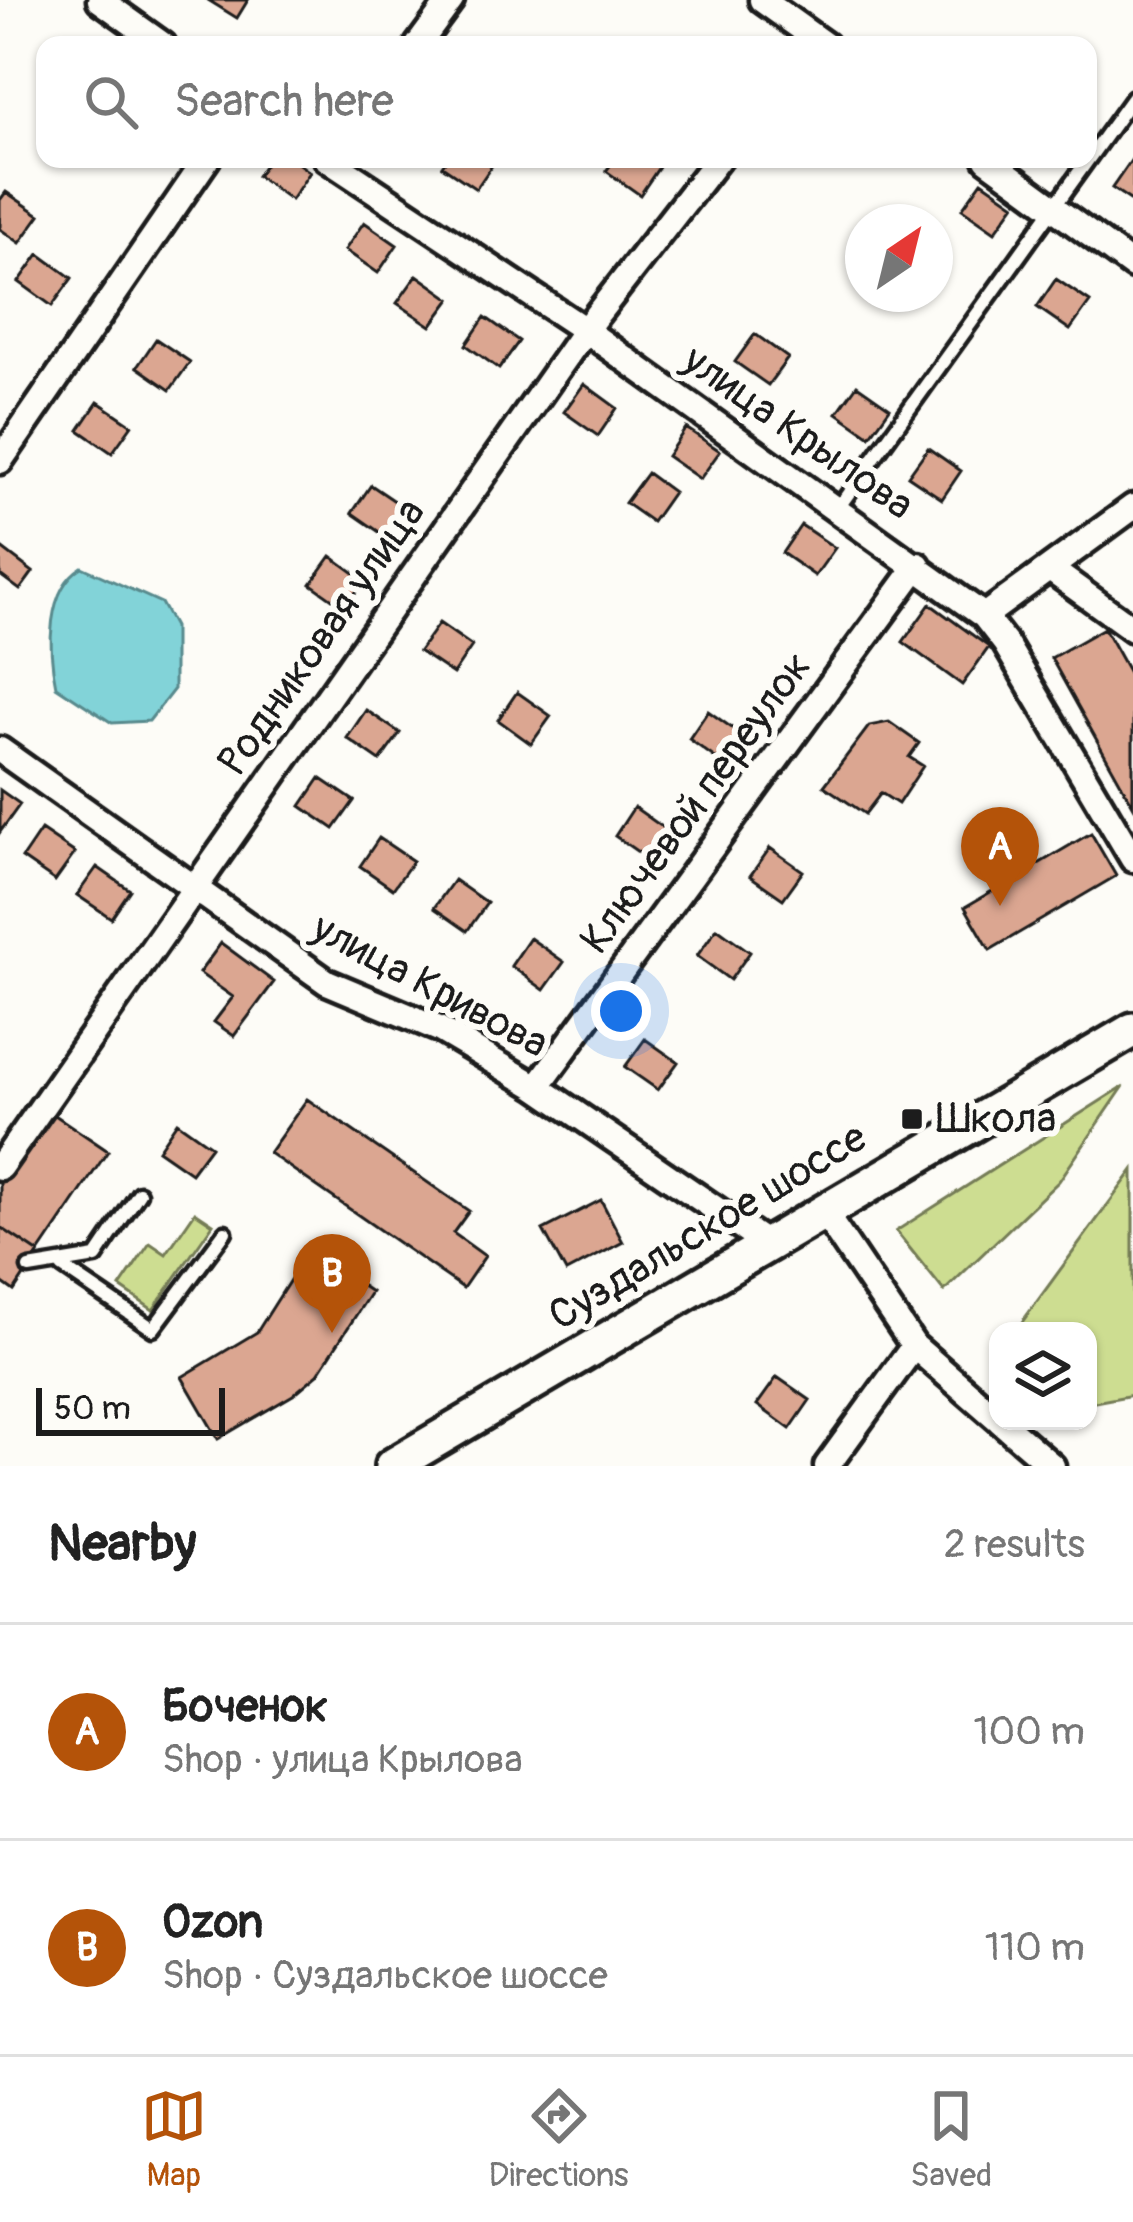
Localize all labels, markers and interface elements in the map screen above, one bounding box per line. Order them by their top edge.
search box [36,36,1097,168]
icon: search [78,69,144,135]
text: Search here [174,74,394,130]
north arrow [845,204,953,312]
street label: улица Крылова [672,334,923,532]
street label: Родниковая улица [207,489,437,785]
street label: Ключевой переулок [569,642,823,964]
pin: A [961,807,1039,906]
street label: улица Кривова [302,902,557,1070]
your location [591,981,651,1041]
place label: Школа [936,1093,1056,1145]
marker: Школа [899,1106,925,1132]
street label: Суздальское шоссе [540,1112,876,1342]
pin: B [293,1234,371,1333]
map controls [989,1322,1097,1430]
button: layers [989,1322,1097,1430]
scale bar [36,1382,225,1435]
text: 50 m [54,1388,131,1429]
text: Nearby [48,1512,196,1576]
text: 2 results [944,1520,1085,1569]
text: Боченок [162,1679,328,1735]
text: A [74,1707,100,1756]
text: 100 m [973,1707,1085,1756]
text: Shop · улица Крылова [162,1735,523,1784]
text: Ozon [162,1895,263,1951]
text: B [76,1923,98,1972]
text: 110 m [985,1923,1085,1972]
text: Shop · Суздальское шоссе [162,1951,608,2000]
tab: Map [141,2083,207,2196]
tab: Directions [489,2083,629,2196]
tab: Saved [910,2083,992,2196]

